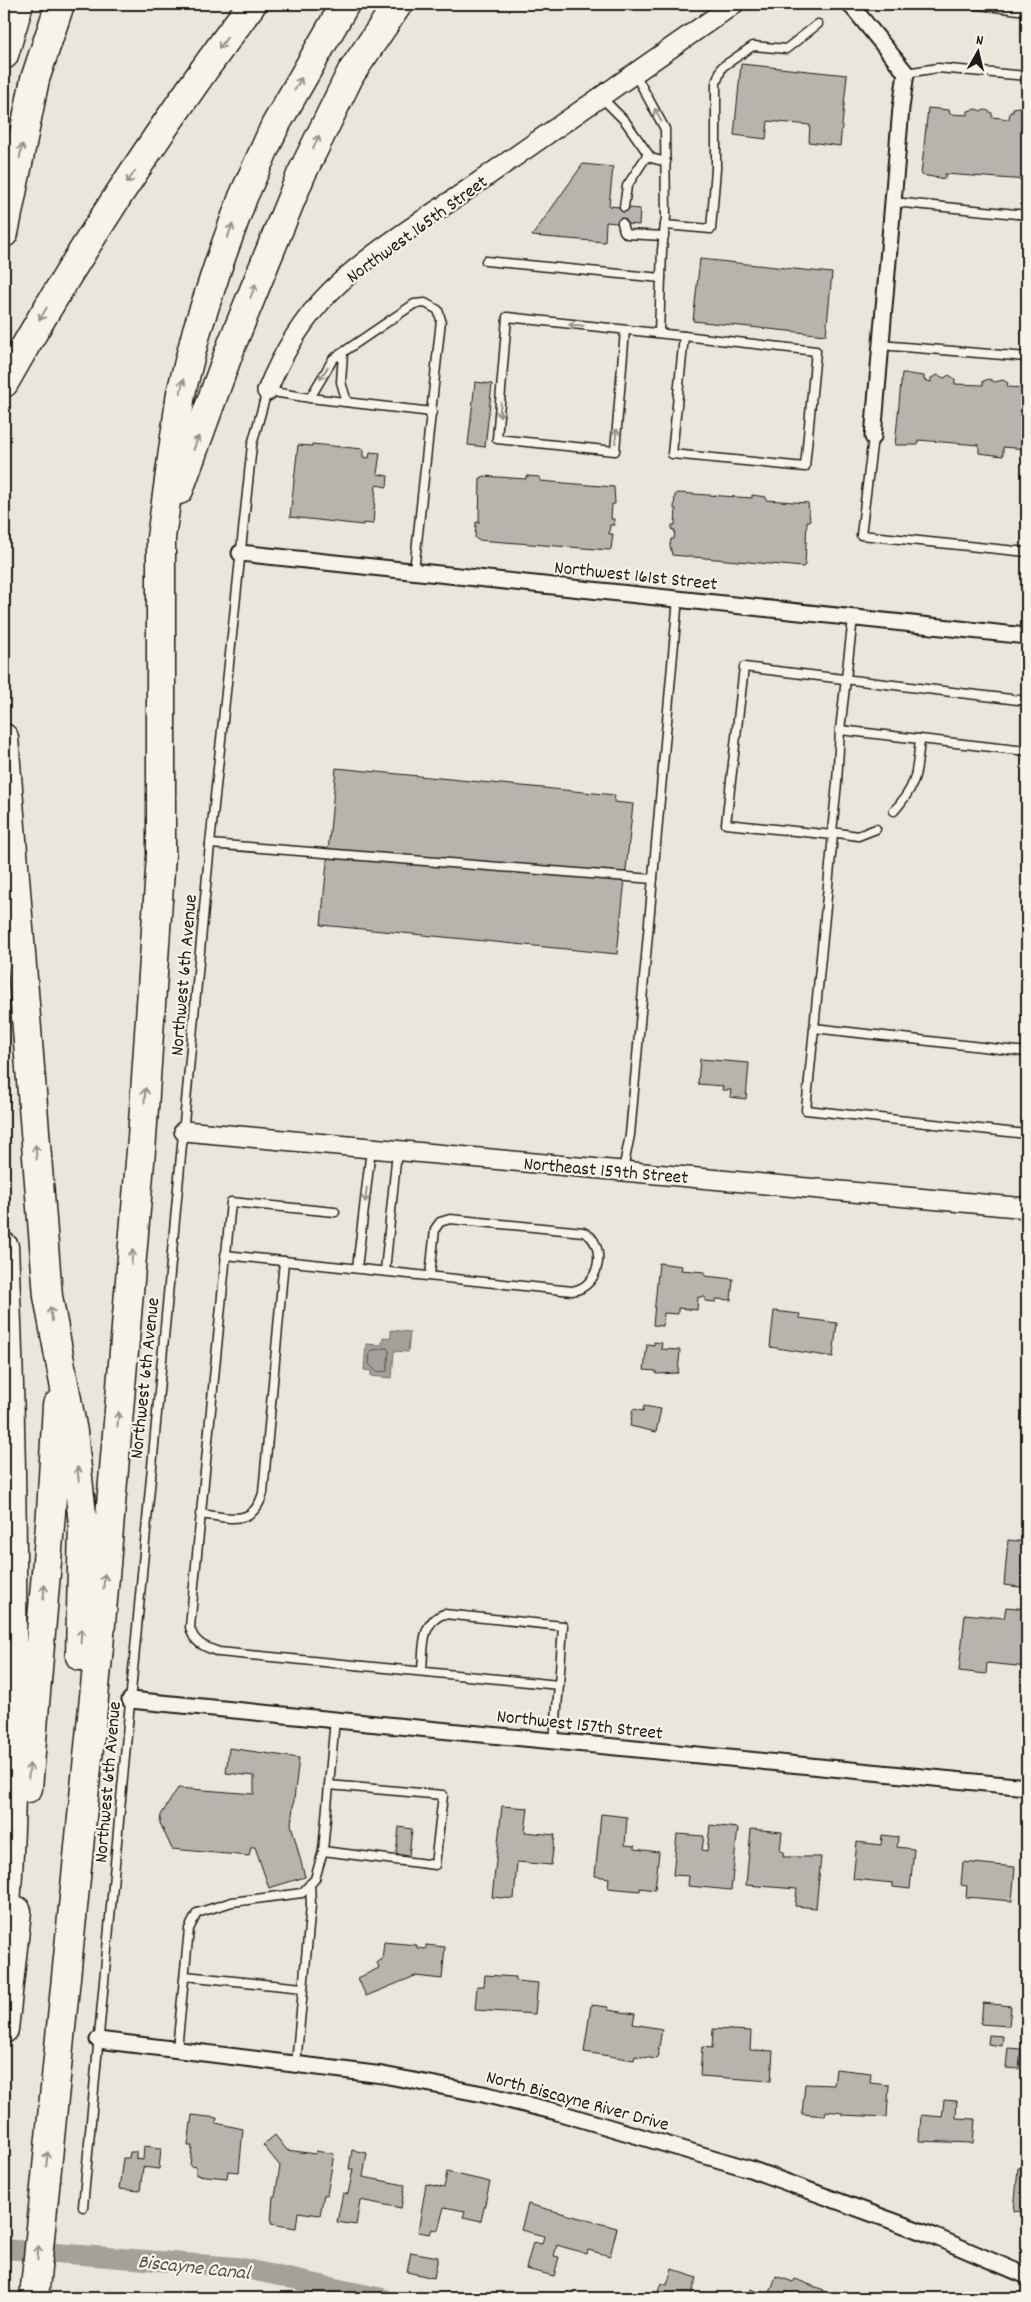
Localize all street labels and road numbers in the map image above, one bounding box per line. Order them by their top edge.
street label: Northwest 165th Street [342,170,494,291]
street label: Northwest 161st Street [553,555,718,599]
street label: Northwest 6th Avenue [165,893,206,1057]
street label: Northeast 159th Street [522,1152,689,1193]
street label: Northwest 6th Avenue [125,1296,168,1460]
street label: Northwest 6th Avenue [89,1700,130,1864]
street label: Northwest 157th Street [495,1704,664,1749]
street label: North Biscayne River Drive [483,2065,671,2140]

